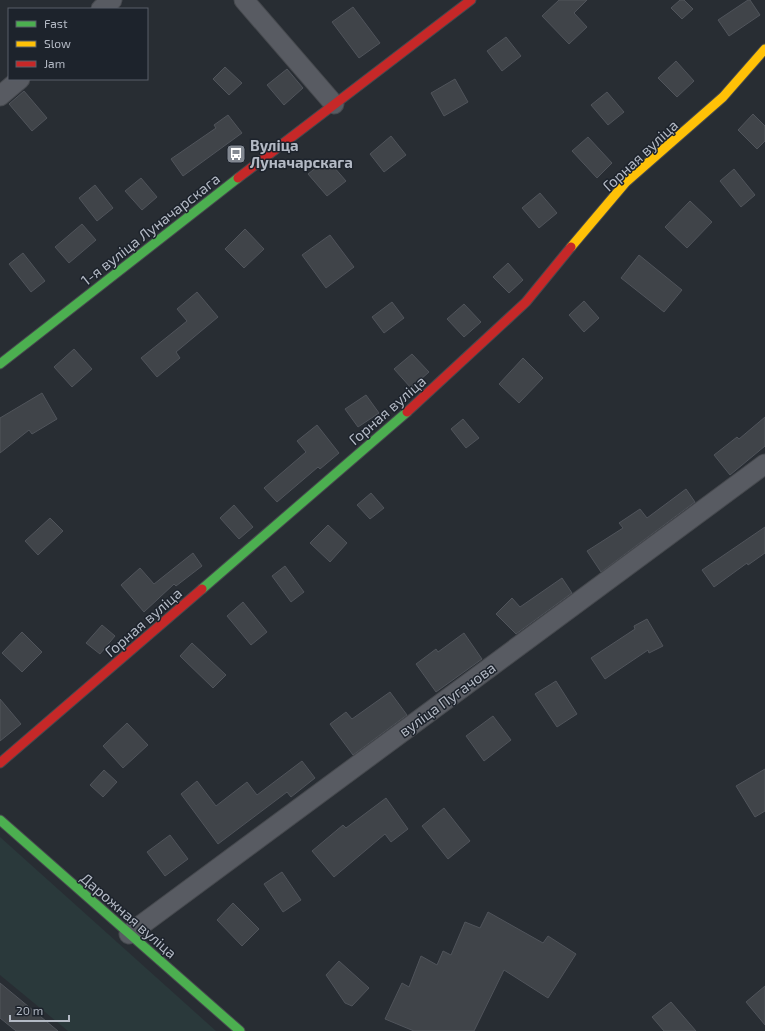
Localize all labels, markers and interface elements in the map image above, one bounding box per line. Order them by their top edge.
legend [8,8,148,80]
text: Fast [44,16,68,30]
text: Slow [44,36,71,50]
text: Jam [44,56,65,70]
street label: Горная вуліца [599,116,682,195]
place label: Вуліца Луначарскага [250,136,353,171]
bus stop icon: Вуліца Луначарскага [225,143,247,165]
street label: 1-я вуліца Луначарскага [77,169,224,290]
street label: Горная вуліца [345,372,430,449]
street label: Горная вуліца [101,584,186,661]
street label: вуліца Пугачова [395,658,499,741]
street label: Дарожная вуліца [77,868,181,962]
scale bar [10,997,69,1023]
text: 20 m [16,1003,43,1017]

